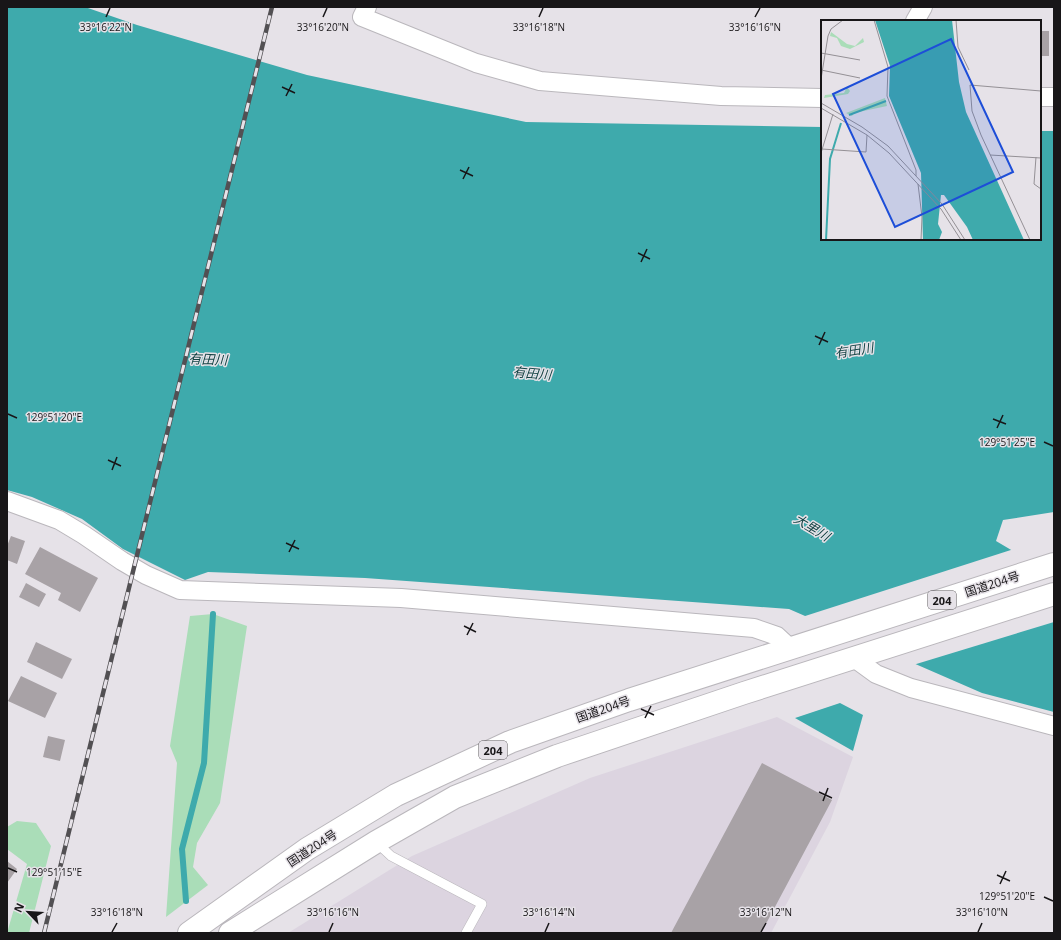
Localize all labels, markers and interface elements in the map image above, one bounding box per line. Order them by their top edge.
text: 33°16'22"N [80,20,132,34]
text: 33°16'20"N [297,20,349,34]
text: 33°16'18"N [513,20,565,34]
text: 33°16'16"N [729,20,781,34]
inset map [821,20,1041,240]
water label: 有田川 [833,338,877,362]
water label: 有田川 [188,349,230,369]
water label: 有田川 [512,362,554,384]
text: 129°51'20"E [26,410,82,424]
text: 129°51'25"E [979,435,1035,449]
water label: 大里川 [791,509,835,546]
street label: 国道204号 [962,567,1022,601]
road number: 204 [928,591,956,609]
street label: 国道204号 [573,692,633,726]
road number: 204 [479,741,507,759]
street label: 国道204号 [284,825,340,871]
text: 129°51'15"E [26,865,82,879]
text: 129°51'20"E [979,889,1035,903]
north arrow [8,892,48,932]
text: N [10,900,27,915]
text: 33°16'18"N [91,905,143,919]
text: 33°16'16"N [307,905,359,919]
text: 33°16'14"N [523,905,575,919]
text: 33°16'12"N [740,905,792,919]
text: 33°16'10"N [956,905,1008,919]

